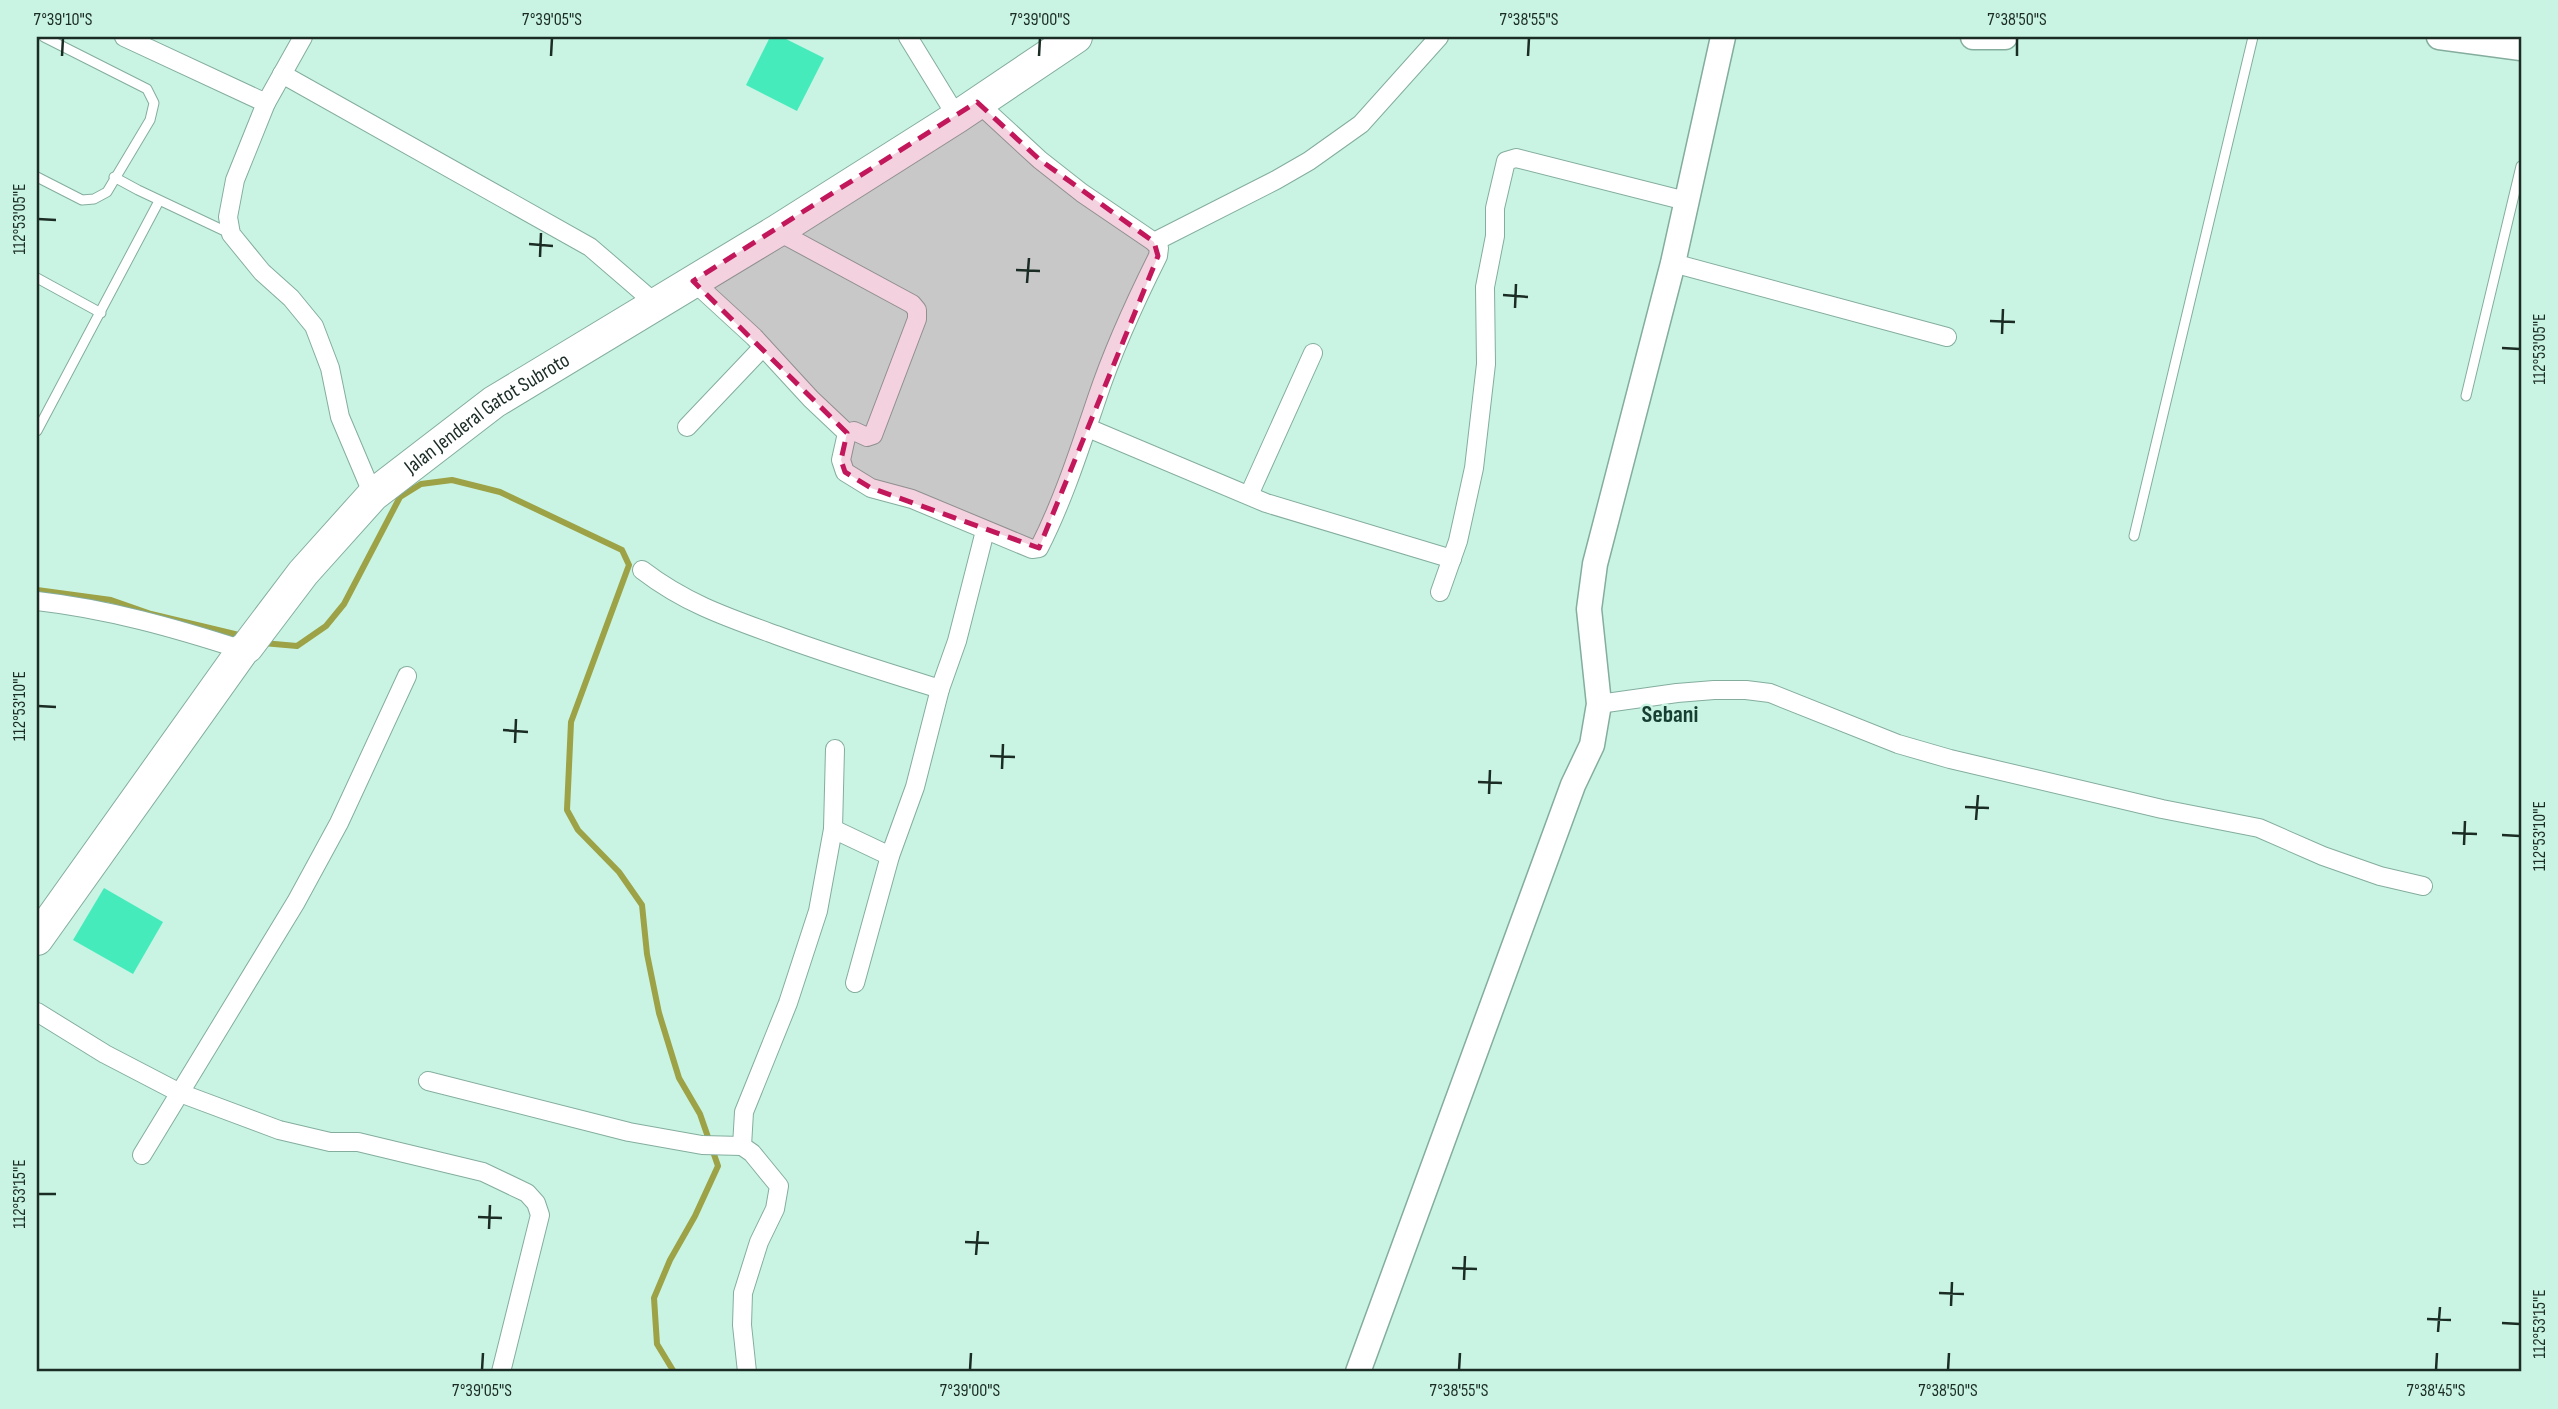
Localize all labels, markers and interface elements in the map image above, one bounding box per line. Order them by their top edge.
text: 7°39'10"S [34,9,93,30]
text: 7°39'05"S [522,9,582,30]
text: 7°39'00"S [1010,9,1071,30]
text: 7°38'55"S [1500,9,1559,30]
text: 7°38'50"S [1987,9,2047,30]
text: 112°53'05"E [9,184,30,254]
text: 112°53'05"E [2529,314,2550,384]
street label: Jalan Jenderal Gatot Subroto [398,347,574,480]
text: 112°53'10"E [9,671,30,741]
district label: Sebani [1642,700,1699,729]
text: 112°53'10"E [2529,801,2550,871]
text: 112°53'15"E [9,1159,30,1229]
text: 112°53'15"E [2529,1289,2550,1359]
text: 7°39'05"S [452,1380,512,1401]
text: 7°39'00"S [940,1380,1001,1401]
text: 7°38'55"S [1430,1380,1489,1401]
text: 7°38'50"S [1918,1380,1978,1401]
text: 7°38'45"S [2406,1380,2466,1401]

